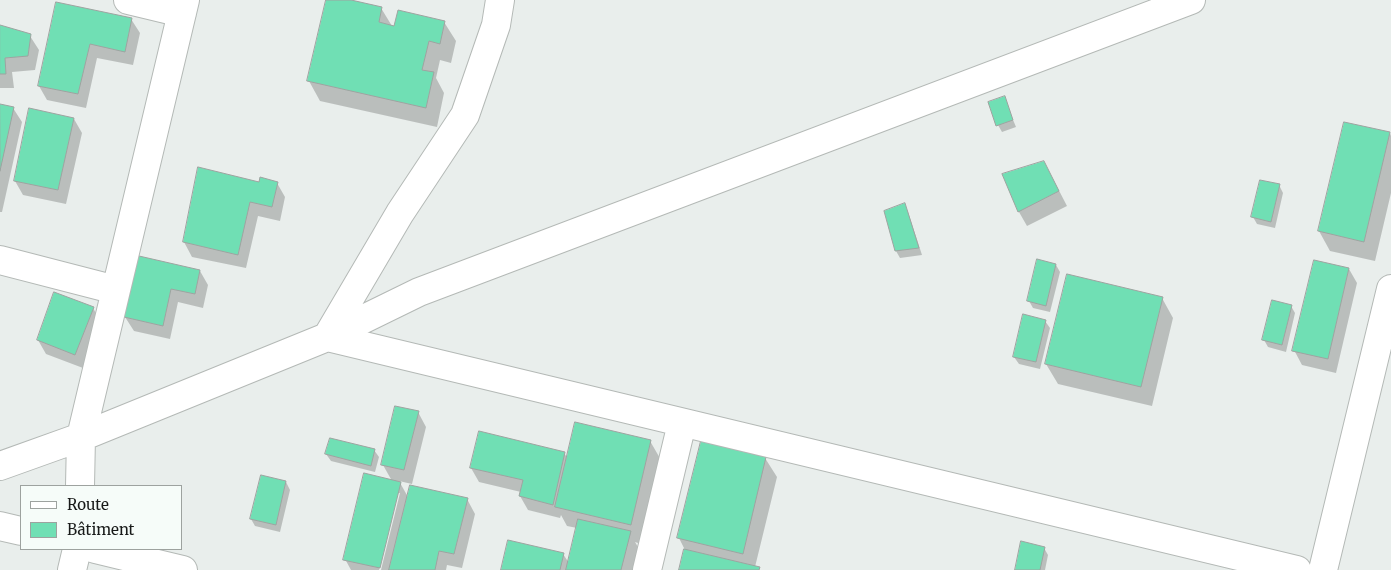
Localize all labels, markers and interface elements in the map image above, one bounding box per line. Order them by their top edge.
legend [20,485,182,550]
text: Route [67,495,109,514]
text: Bâtiment [67,520,134,539]

